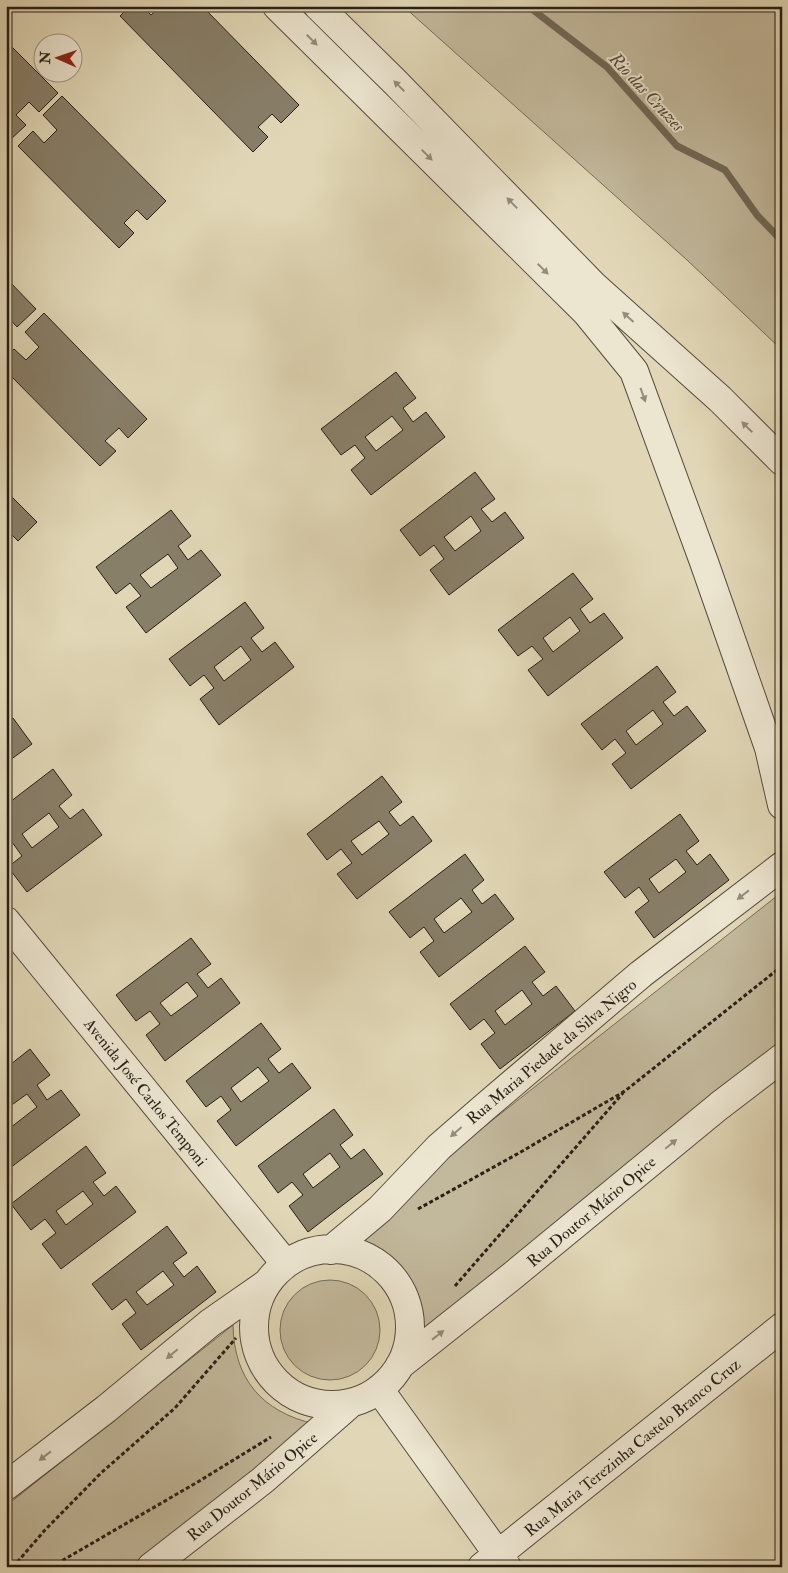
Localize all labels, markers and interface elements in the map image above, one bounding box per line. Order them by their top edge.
north arrow [32,32,82,82]
one-way arrow [305,34,317,46]
water label: Rio das Cruzes [603,47,690,138]
text: N [37,51,54,65]
one-way arrow [393,81,405,93]
one-way arrow [421,149,433,161]
one-way arrow [506,197,518,209]
one-way arrow [536,263,548,275]
one-way arrow [622,311,634,323]
one-way arrow [639,388,647,403]
one-way arrow [741,421,753,433]
one-way arrow [737,890,750,901]
street label: Rua Maria Piedade da Silva Nigro [463,975,641,1129]
street label: Avenida José Carlos Temponi [78,1014,211,1171]
one-way arrow [449,1127,462,1138]
one-way arrow [665,1139,678,1150]
street label: Rua Doutor Mário Opice [523,1152,661,1272]
one-way arrow [432,1329,445,1340]
one-way arrow [166,1349,179,1360]
street label: Rua Maria Terezinha Castelo Branco Cruz [521,1354,745,1541]
street label: Rua Doutor Mário Opice [183,1428,323,1546]
one-way arrow [39,1451,52,1462]

